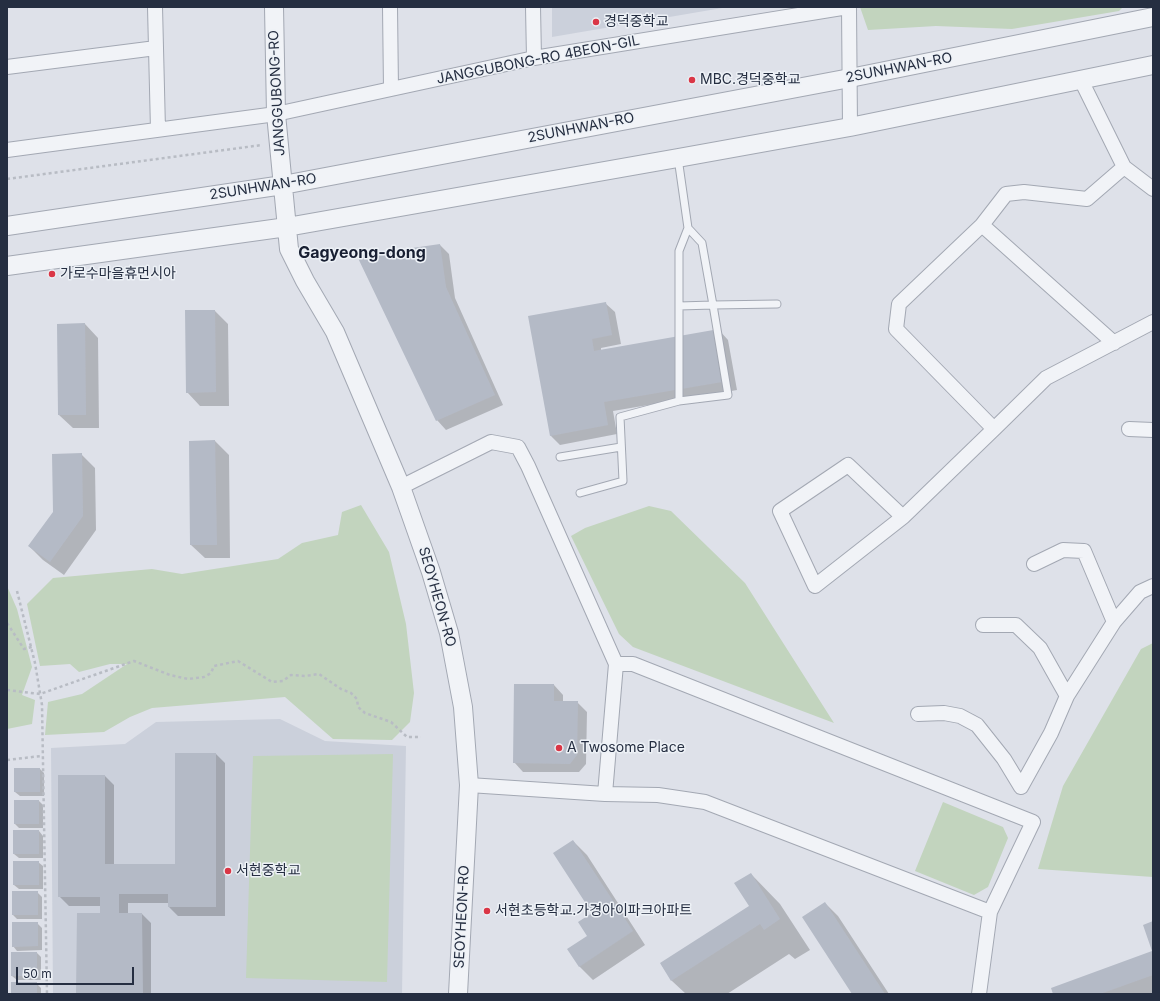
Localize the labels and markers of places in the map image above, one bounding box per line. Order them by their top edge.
place label: 경덕중학교 [604,14,668,30]
marker: 경덕중학교 [591,17,601,27]
place label: MBC.경덕중학교 [700,72,800,88]
marker: MBC.경덕중학교 [687,75,697,85]
place label: 가로수마을휴먼시아 [60,266,176,282]
marker: 가로수마을휴먼시아 [47,269,57,279]
place label: A Twosome Place [567,740,685,756]
marker: A Twosome Place [554,743,564,753]
place label: 서현중학교 [236,863,300,879]
marker: 서현중학교 [223,866,233,876]
place label: 서현초등학교.가경아이파크아파트 [495,903,692,919]
marker: 서현초등학교.가경아이파크아파트 [482,906,492,916]

